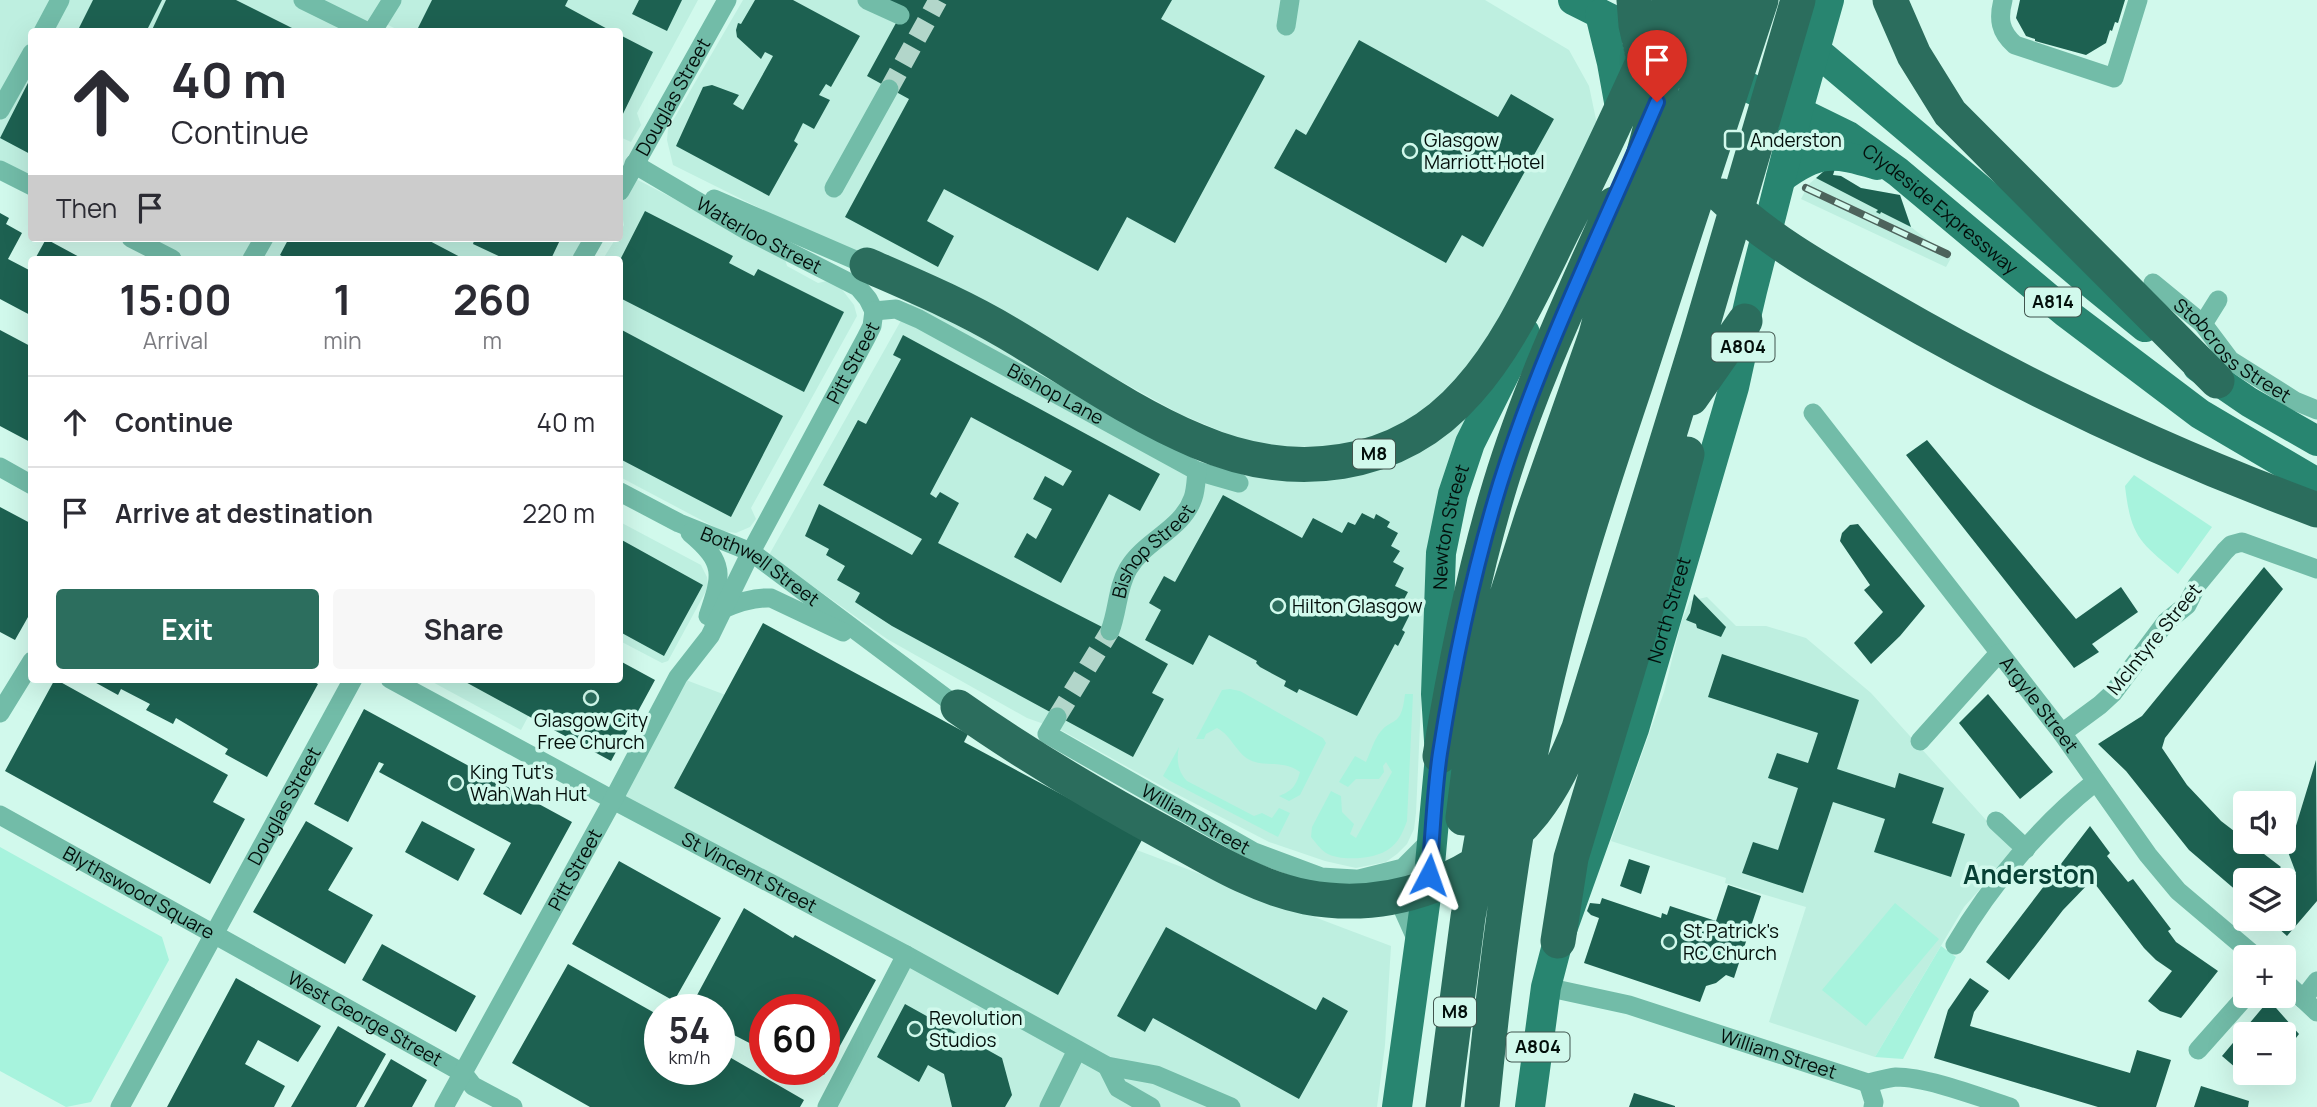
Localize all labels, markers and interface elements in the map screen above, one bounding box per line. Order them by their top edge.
pin [1627,30,1687,102]
street label: Douglas Street [629,33,716,160]
icon: arrive [1638,41,1676,79]
text: 40 m [171,46,287,113]
icon: ahead [56,56,147,147]
text: Continue [171,110,309,154]
place label: Glasgow Marriott Hotel [1424,127,1545,175]
place label: Anderston [1750,127,1842,153]
marker: Anderston [1724,130,1744,150]
street label: Clydeside Expressway [1857,137,2024,280]
marker: Glasgow Marriott Hotel [1402,143,1418,159]
icon: arrive [131,189,169,227]
text: Then [56,190,117,226]
street label: Waterloo Street [691,191,826,280]
text: 15:00 [119,270,232,328]
text: 1 [333,270,352,328]
text: 260 [453,270,532,328]
road number: A814 [2025,288,2081,316]
street label: Stobcross Street [2168,292,2296,408]
street label: Pitt Street [820,317,885,408]
text: Arrival [143,324,208,356]
text: min [323,324,362,356]
text: m [483,324,502,356]
road number: A804 [1712,332,1774,362]
street label: Bishop Lane [1003,357,1109,431]
icon: ahead [56,403,94,441]
text: Continue [115,404,233,440]
text: 40 m [537,404,595,440]
road number: M8 [1353,440,1395,468]
street label: Newton Street [1427,461,1475,590]
icon: arrive [56,494,94,532]
text: Arrive at destination [115,495,373,531]
text: 220 m [522,495,595,531]
street label: Bishop Street [1106,499,1201,601]
street label: Bothwell Street [697,520,825,612]
street label: North Street [1641,554,1697,666]
street label: McIntyre Street [2101,578,2207,700]
button: Exit [56,589,319,669]
button: Share [333,589,595,669]
place label: Hilton Glasgow [1292,593,1423,619]
marker: Hilton Glasgow [1270,598,1286,614]
street label: Argyle Street [1994,651,2085,758]
marker: Glasgow City Free Church [583,690,599,706]
place label: Glasgow City Free Church [534,707,648,755]
street label: Douglas Street [241,742,327,870]
place label: King Tut's Wah Wah Hut [470,759,587,807]
marker: King Tut's Wah Wah Hut [448,775,464,791]
street label: William Street [1137,777,1255,860]
map controls [2233,791,2296,1085]
button: sound [2233,791,2296,854]
street label: Pitt Street [542,824,608,915]
street label: St Vincent Street [677,826,822,919]
position arrow [1392,838,1466,912]
street label: Blythswood Square [58,840,219,945]
district label: Anderston [1963,856,2095,892]
button: layers [2233,868,2296,931]
place label: St Patrick's RC Church [1683,918,1779,966]
marker: St Patrick's RC Church [1661,934,1677,950]
button: + [2233,945,2296,1008]
street label: West George Street [283,965,447,1072]
speed limit sign: 60 [749,994,840,1085]
road number: M8 [1434,998,1476,1027]
place label: Revolution Studios [929,1005,1023,1053]
text: 54 [669,1006,710,1054]
marker: Revolution Studios [907,1021,923,1037]
button: − [2233,1022,2296,1085]
street label: William Street [1717,1023,1840,1085]
road number: A804 [1506,1032,1570,1062]
text: km/h [669,1045,710,1069]

